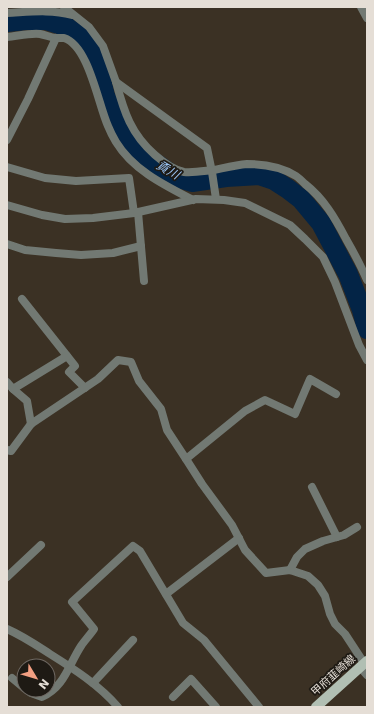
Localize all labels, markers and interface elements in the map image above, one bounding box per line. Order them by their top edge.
water label: 貢川 [154,158,184,183]
street label: 甲府韮崎線 [309,652,358,699]
north arrow [16,658,56,698]
text: N [36,676,51,691]

